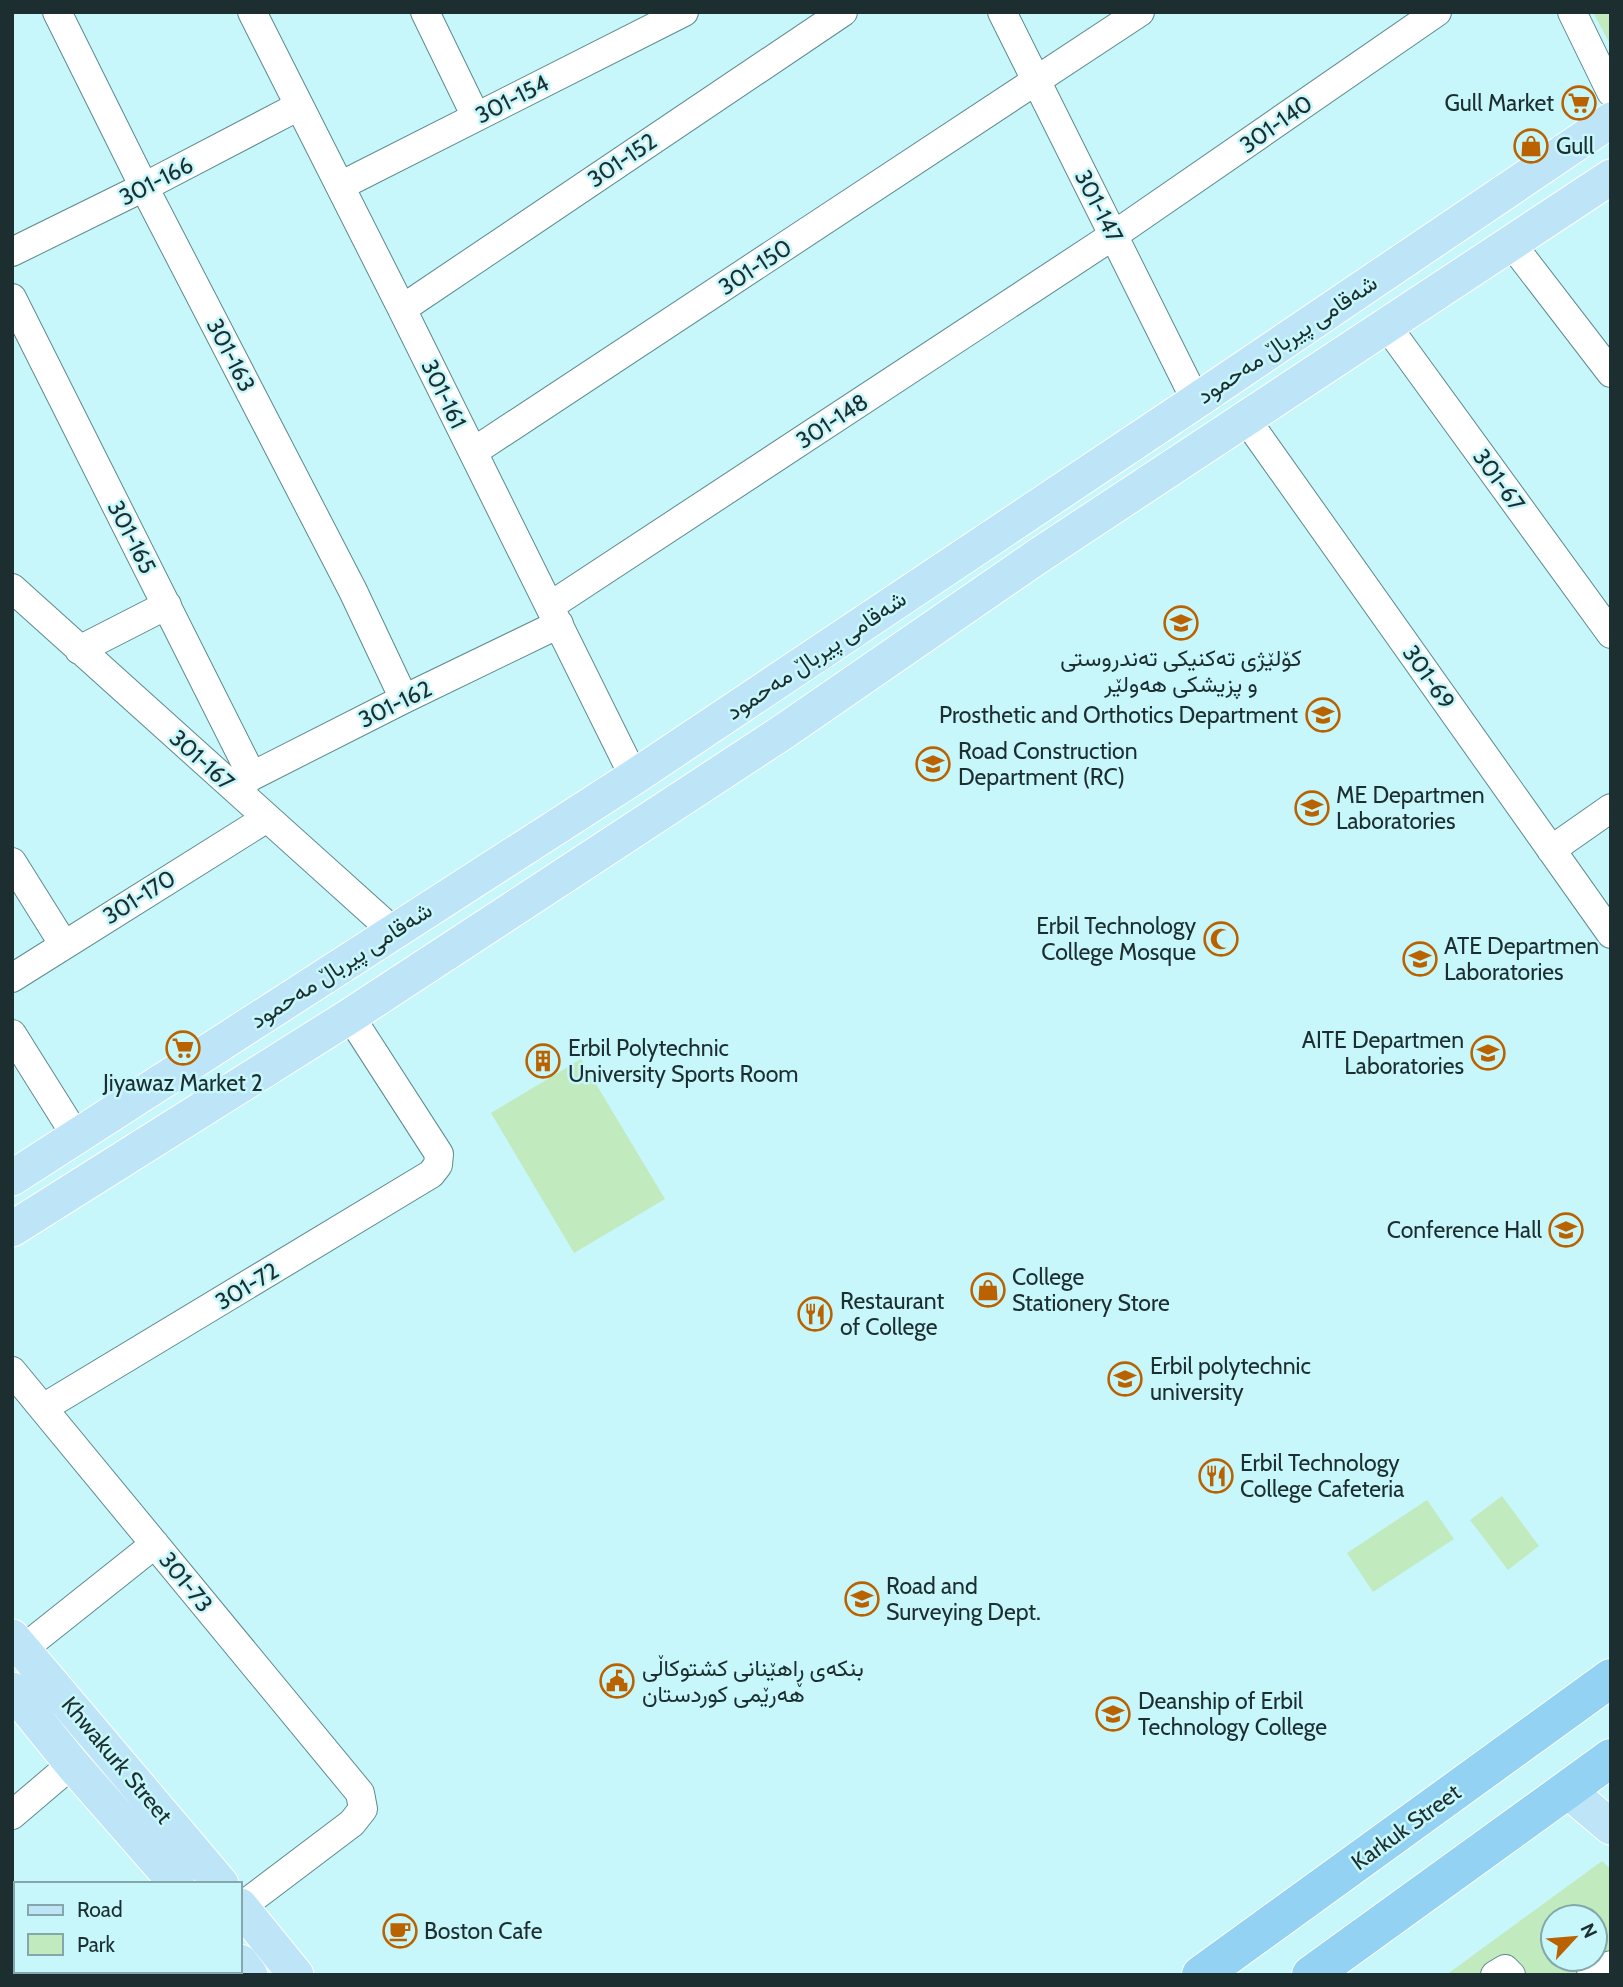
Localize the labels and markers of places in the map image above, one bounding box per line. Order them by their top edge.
supermarket icon: Gull Market [1560,84,1598,122]
place label: Gull Market [1444,89,1554,117]
shop icon: Gull [1512,127,1550,165]
place label: Gull [1556,132,1595,160]
school or university icon: کۆلێژی تەکنیکی تەندروستی و پزیشکی هەولێر [1162,604,1200,642]
place label: کۆلێژی تەکنیکی تەندروستی و پزیشکی هەولێر [1060,644,1302,700]
school or university icon: Prosthetic and Orthotics Department [1304,696,1342,734]
place label: Prosthetic and Orthotics Department [939,701,1298,729]
place label: Road Construction Department (RC) [958,737,1138,791]
school or university icon: Road Construction Department (RC) [914,745,952,783]
place label: ME Departmen Laboratories [1336,781,1485,835]
school or university icon: ME Departmen Laboratories [1293,789,1331,827]
place label: Erbil Technology College Mosque [1036,912,1196,966]
mosque icon: Erbil Technology College Mosque [1202,920,1240,958]
place label: ATE Departmen Laboratories [1444,932,1599,986]
school or university icon: ATE Departmen Laboratories [1401,940,1439,978]
place label: AITE Departmen Laboratories [1302,1026,1464,1080]
supermarket icon: Jiyawaz Market 2 [164,1029,202,1067]
place label: Erbil Polytechnic University Sports Room [568,1034,798,1088]
school or university icon: AITE Departmen Laboratories [1469,1034,1507,1072]
building icon: Erbil Polytechnic University Sports Room [524,1042,562,1080]
place label: Jiyawaz Market 2 [102,1069,263,1097]
school or university icon: Conference Hall [1547,1211,1585,1249]
place label: Conference Hall [1387,1216,1543,1244]
place label: College Stationery Store [1012,1263,1170,1317]
shop icon: College Stationery Store [969,1271,1007,1309]
place label: Restaurant of College [840,1287,944,1341]
restaurant icon: Restaurant of College [796,1295,834,1333]
place label: Erbil polytechnic university [1150,1352,1311,1406]
school or university icon: Erbil polytechnic university [1106,1360,1144,1398]
place label: Erbil Technology College Cafeteria [1240,1449,1404,1503]
restaurant icon: Erbil Technology College Cafeteria [1197,1457,1235,1495]
place label: Road and Surveying Dept. [886,1572,1041,1626]
school or university icon: Road and Surveying Dept. [843,1580,881,1618]
place label: بنکەی ڕاهێنانی کشتوکاڵی هەرێمی کوردستان [642,1654,864,1709]
public building icon: بنکەی ڕاهێنانی کشتوکاڵی هەرێمی کوردستان [598,1662,636,1700]
place label: Deanship of Erbil Technology College [1138,1687,1327,1741]
school or university icon: Deanship of Erbil Technology College [1094,1695,1132,1733]
cafe icon: Boston Cafe [381,1912,419,1950]
place label: Boston Cafe [424,1917,543,1945]

